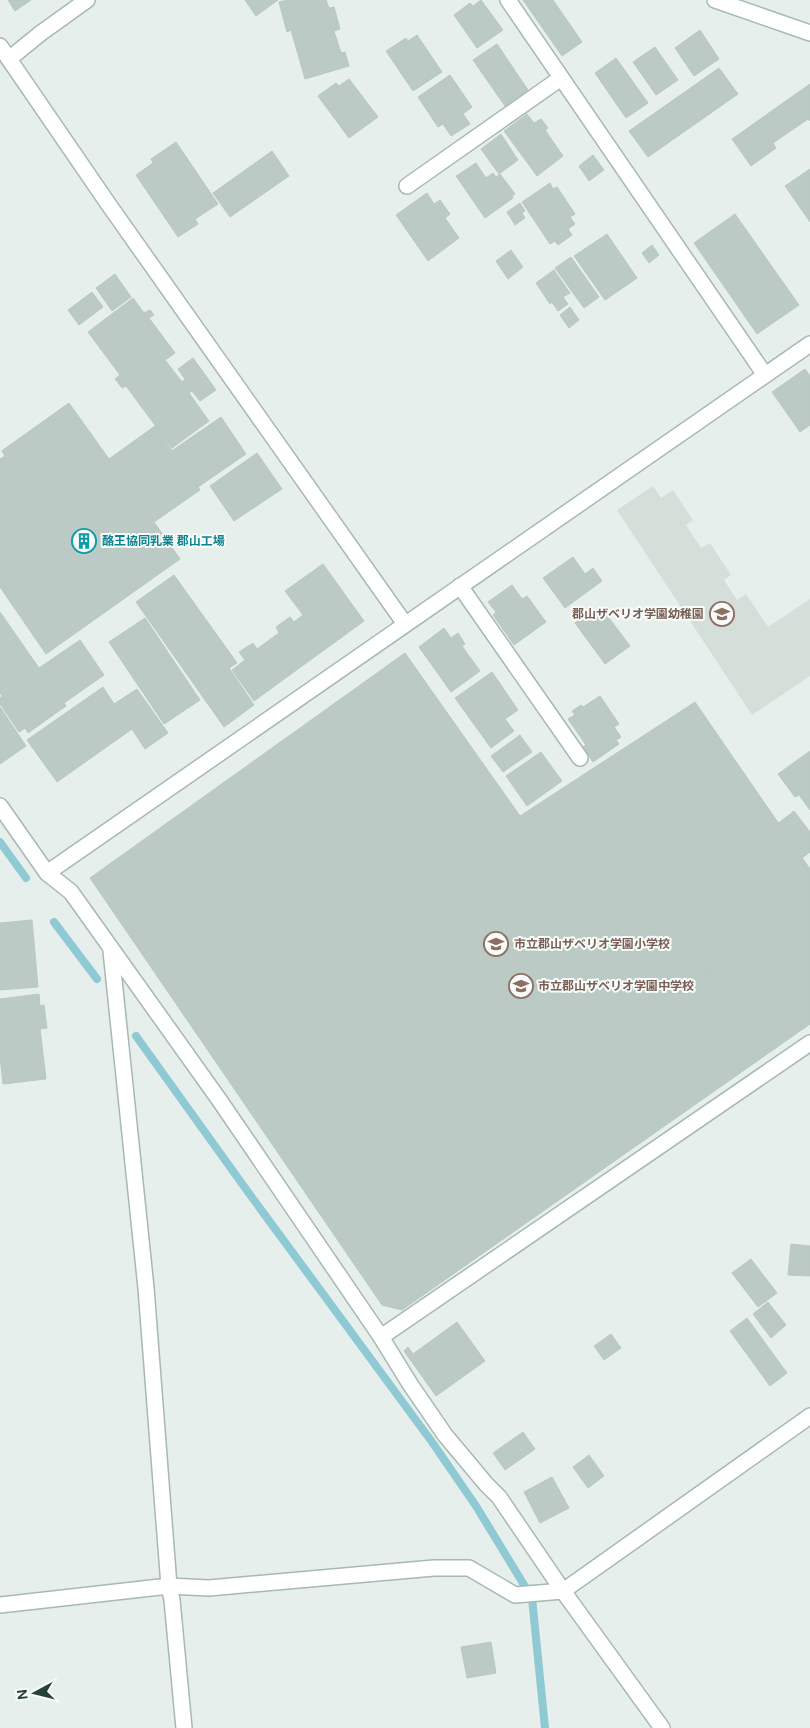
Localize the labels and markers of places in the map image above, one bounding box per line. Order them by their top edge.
building icon: 酪王協同乳業 郡山工場 [71,528,97,554]
place label: 酪王協同乳業 郡山工場 [102,533,225,549]
school or university icon: 郡山ザベリオ学園幼稚園 [709,601,735,627]
place label: 郡山ザベリオ学園幼稚園 [572,606,704,622]
school or university icon: 市立郡山ザベリオ学園小学校 [483,931,509,957]
place label: 市立郡山ザベリオ学園小学校 [514,936,670,952]
school or university icon: 市立郡山ザベリオ学園中学校 [508,973,534,999]
place label: 市立郡山ザベリオ学園中学校 [538,978,694,994]

